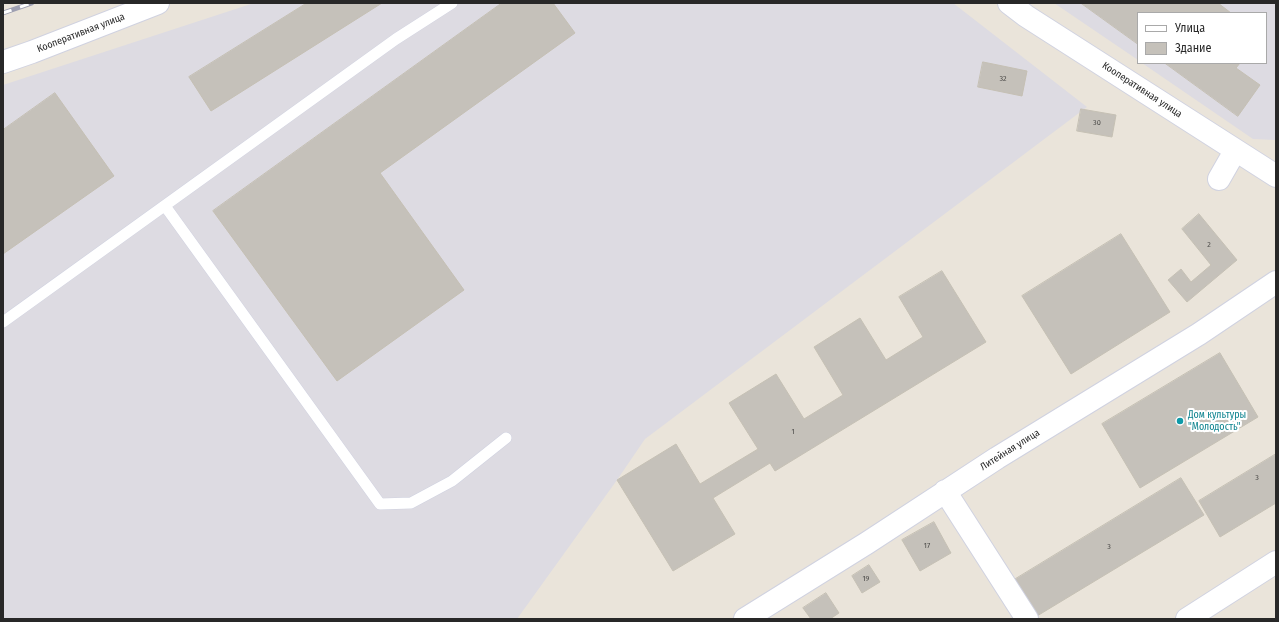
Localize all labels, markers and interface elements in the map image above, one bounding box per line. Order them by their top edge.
street label: Кооперативная улица [35,11,127,55]
legend [1137,12,1267,64]
text: Улица [1175,21,1205,35]
text: Здание [1175,41,1211,55]
street label: Кооперативная улица [1100,60,1184,120]
house number: 32 [999,74,1007,84]
house number: 30 [1093,118,1101,128]
house number: 2 [1207,240,1211,250]
place label: Дом культуры "Молодость" [1188,409,1246,432]
marker: Дом культуры "Молодость" [1175,416,1185,426]
house number: 1 [791,427,795,437]
street label: Литейная улица [978,427,1042,473]
house number: 3 [1255,473,1259,483]
house number: 17 [924,541,930,551]
house number: 3 [1107,542,1111,552]
house number: 19 [862,574,870,584]

